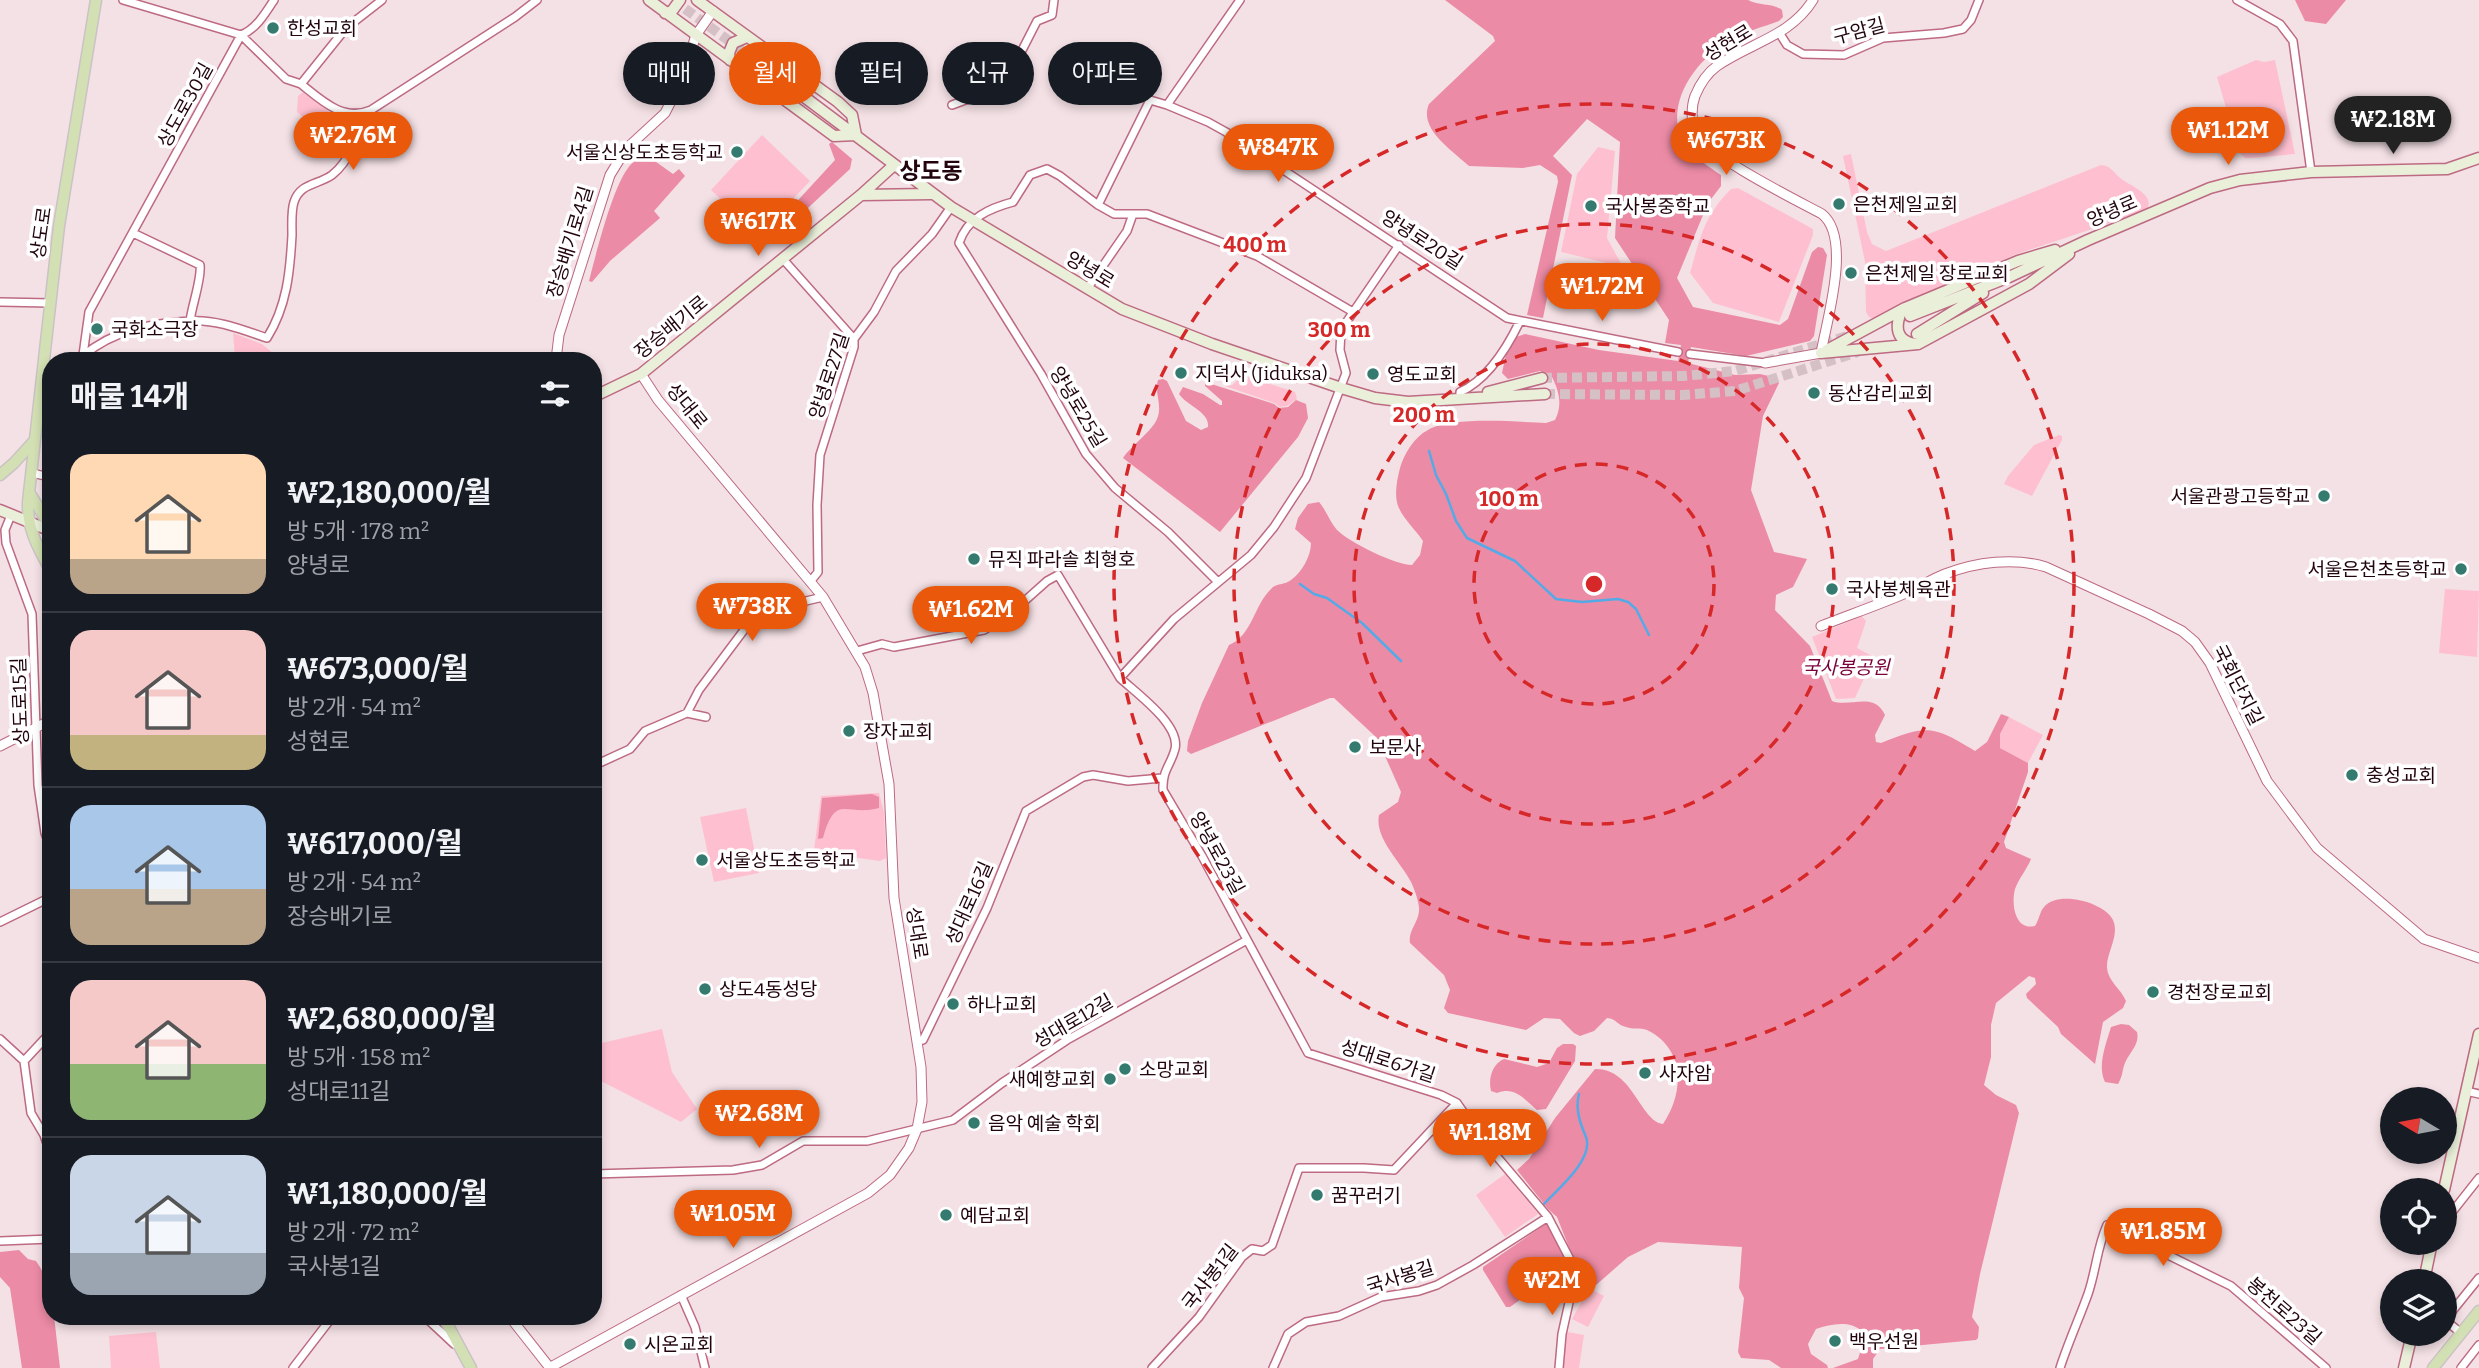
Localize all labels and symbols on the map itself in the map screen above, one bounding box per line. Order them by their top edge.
street label: 구암길 [1831,13,1887,49]
place label: 한성교회 [287,17,357,40]
marker: 한성교회 [265,20,281,36]
street label: 성현로 [1700,20,1756,66]
street label: 상도로30길 [152,59,218,151]
pin: ₩2.18M [2336,96,2450,156]
pin: ₩1.12M [2171,108,2285,167]
pin: ₩2.76M [296,113,410,172]
pin: ₩673K [1677,118,1775,177]
pin: ₩847K [1229,124,1327,184]
place label: 서울신상도초등학교 [566,141,723,164]
marker: 서울신상도초등학교 [729,144,745,160]
district label: 상도동 [899,157,963,185]
street label: 장승배기로4길 [542,183,598,301]
street label: 양녕로 [2083,190,2141,232]
place label: 은천제일교회 [1853,193,1958,216]
place label: 국사봉중학교 [1605,195,1710,218]
marker: 은천제일교회 [1831,196,1847,212]
pin: ₩617K [709,198,807,258]
marker: 국사봉중학교 [1583,198,1599,214]
street label: 상도로 [26,205,56,261]
street label: 양녕로20길 [1377,205,1467,275]
text: 400 m [1223,232,1287,258]
street label: 양녕로 [1062,247,1118,293]
place label: 은천제일 장로교회 [1865,262,2009,285]
pin: ₩1.72M [1545,264,1659,323]
marker: 은천제일 장로교회 [1843,265,1859,281]
street label: 장승배기로 [630,291,712,363]
text: 300 m [1308,317,1370,343]
place label: 국화소극장 [111,318,198,341]
marker: 국화소극장 [89,321,105,337]
street label: 양녕로27길 [804,330,854,422]
street label: 양녕로25길 [1045,362,1111,452]
place label: 지덕사 (Jiduksa) [1195,362,1328,385]
place label: 영도교회 [1387,363,1457,386]
marker: 지덕사 (Jiduksa) [1173,365,1189,381]
marker: 영도교회 [1365,366,1381,382]
street label: 성대로 [662,378,712,434]
place label: 동산감리교회 [1828,382,1933,405]
marker: 동산감리교회 [1806,385,1822,401]
text: 200 m [1393,402,1455,428]
place label: 서울관광고등학교 [2170,485,2310,508]
text: 100 m [1479,486,1539,512]
marker: 서울관광고등학교 [2316,488,2332,504]
place label: 뮤직 파라솔 최형호 [988,548,1135,571]
marker: 뮤직 파라솔 최형호 [966,551,982,567]
place label: 서울은천초등학교 [2307,558,2447,581]
marker: 서울은천초등학교 [2453,561,2469,577]
centre of rings [1582,572,1606,596]
place label: 국사봉체육관 [1846,578,1951,601]
marker: 국사봉체육관 [1824,581,1840,597]
pin: ₩738K [703,584,801,643]
pin: ₩1.62M [914,586,1028,646]
street label: 국회단지길 [2208,641,2268,729]
park label: 국사봉공원 [1802,656,1891,679]
street label: 상도로15길 [7,657,33,745]
place label: 장자교회 [863,720,933,743]
marker: 장자교회 [841,723,857,739]
place label: 보문사 [1369,736,1421,759]
marker: 보문사 [1347,739,1363,755]
place label: 충성교회 [2366,764,2436,787]
marker: 충성교회 [2344,767,2360,783]
street label: 양녕로23길 [1185,808,1249,898]
place label: 서울상도초등학교 [716,849,856,872]
marker: 서울상도초등학교 [694,852,710,868]
street label: 성대로16길 [940,858,998,948]
street label: 성대로 [902,905,932,961]
place label: 상도4동성당 [719,978,818,1001]
marker: 상도4동성당 [697,981,713,997]
place label: 경천장로교회 [2167,981,2272,1004]
marker: 경천장로교회 [2145,984,2161,1000]
street label: 성대로12길 [1029,989,1117,1053]
place label: 하나교회 [967,993,1037,1016]
marker: 하나교회 [945,996,961,1012]
street label: 성대로6가길 [1338,1035,1438,1087]
place label: 소망교회 [1139,1058,1209,1081]
marker: 소망교회 [1117,1061,1133,1077]
place label: 사자암 [1659,1062,1712,1085]
marker: 사자암 [1637,1065,1653,1081]
place label: 새예향교회 [1009,1068,1096,1091]
marker: 새예향교회 [1102,1071,1118,1087]
north arrow [2380,1087,2457,1164]
pin: ₩2.68M [702,1090,816,1150]
pin: ₩1.18M [1433,1110,1547,1169]
place label: 음악 예술 학회 [988,1112,1100,1135]
marker: 음악 예술 학회 [966,1115,982,1131]
place label: 꿈꾸러기 [1331,1184,1401,1207]
marker: 꿈꾸러기 [1309,1187,1325,1203]
pin: ₩1.05M [676,1190,790,1250]
place label: 예담교회 [960,1204,1030,1227]
marker: 예담교회 [938,1207,954,1223]
pin: ₩1.85M [2106,1208,2220,1268]
street label: 국사봉1길 [1177,1239,1243,1315]
street label: 국사봉길 [1363,1256,1437,1298]
pin: ₩2M [1518,1258,1586,1317]
street label: 봉천로23길 [2242,1272,2326,1350]
place label: 백우선원 [1849,1330,1919,1353]
place label: 시온교회 [644,1333,714,1356]
marker: 백우선원 [1827,1333,1843,1349]
marker: 시온교회 [622,1336,638,1352]

